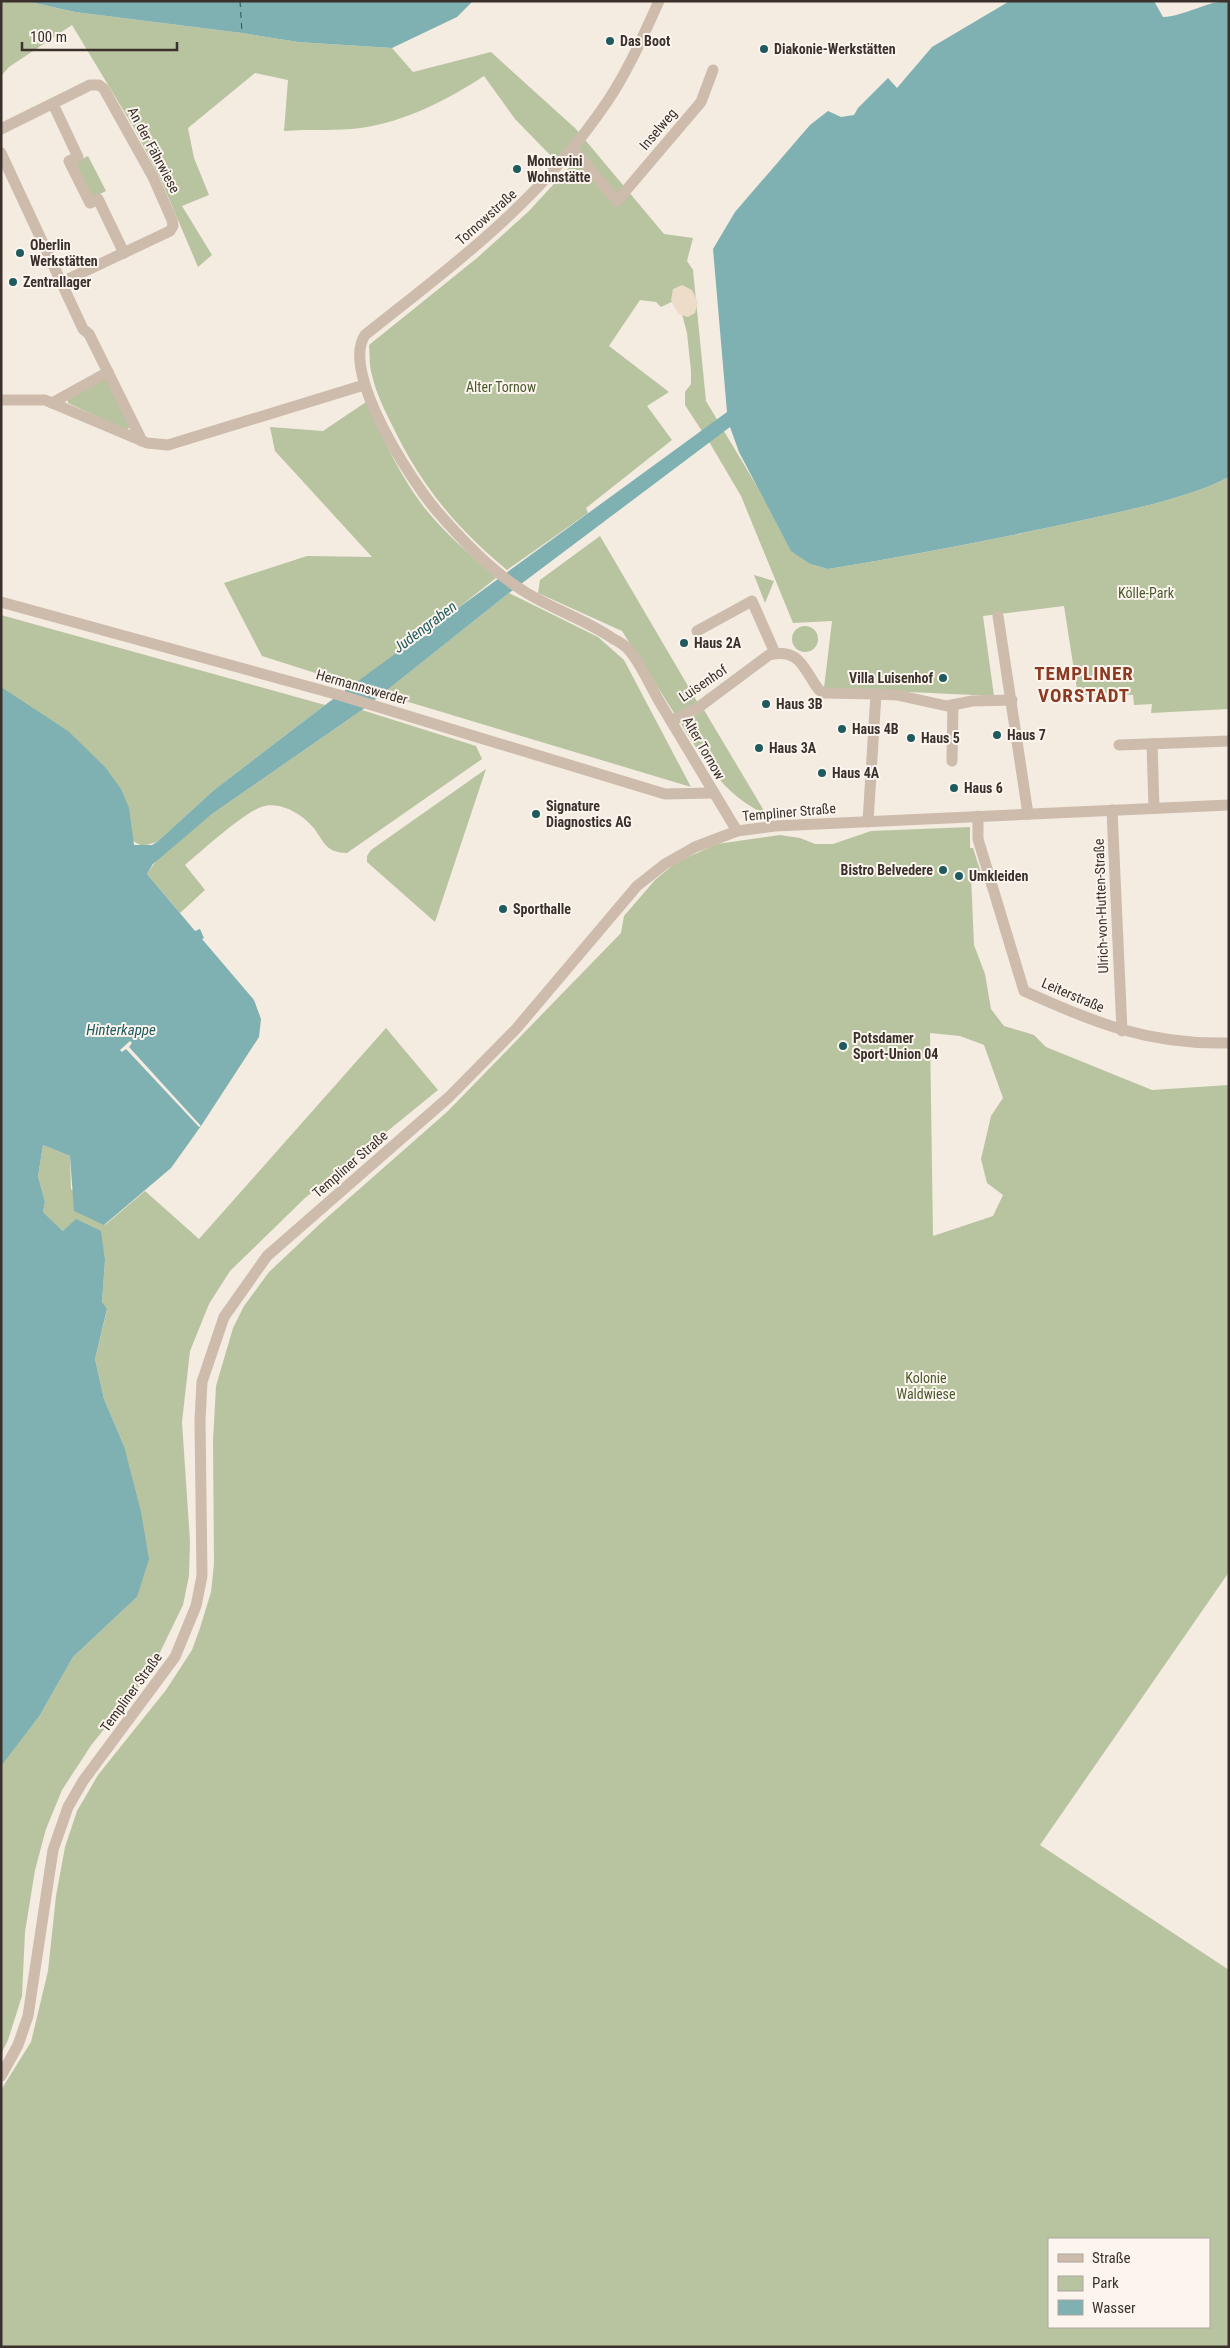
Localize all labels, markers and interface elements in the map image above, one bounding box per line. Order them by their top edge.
scale bar [22,20,178,52]
text: 100 m [30,28,67,46]
place label: Das Boot [620,33,670,49]
marker: Das Boot [604,35,616,47]
place label: Diakonie-Werkstätten [774,41,896,57]
marker: Diakonie-Werkstätten [758,43,770,55]
street label: An der Fährwiese [125,104,184,196]
street label: Inselweg [636,105,680,153]
place label: Montevini Wohnstätte [527,153,591,185]
marker: Montevini Wohnstätte [511,163,523,175]
street label: Tornowstraße [452,185,520,248]
place label: Oberlin Werkstätten [30,237,98,269]
marker: Oberlin Werkstätten [14,247,26,259]
place label: Zentrallager [23,274,92,290]
marker: Zentrallager [7,276,19,288]
park label: Alter Tornow [466,379,536,395]
park label: Kölle-Park [1118,585,1175,601]
water label: Judengraben [390,597,460,657]
place label: Haus 2A [694,635,742,651]
marker: Haus 2A [678,637,690,649]
street label: Luisenhof [676,661,730,705]
district label: TEMPLINER VORSTADT [1034,662,1134,707]
street label: Hermannswerder [314,666,410,708]
place label: Villa Luisenhof [849,670,933,686]
marker: Villa Luisenhof [937,672,949,684]
place label: Haus 3B [776,696,823,712]
marker: Haus 3B [760,698,772,710]
street label: Alter Tornow [680,714,728,782]
place label: Haus 4B [852,721,899,737]
marker: Haus 4B [836,723,848,735]
place label: Haus 7 [1007,727,1046,743]
marker: Haus 7 [991,729,1003,741]
place label: Haus 5 [921,730,960,746]
marker: Haus 5 [905,732,917,744]
place label: Haus 3A [769,740,817,756]
marker: Haus 3A [753,742,765,754]
place label: Haus 4A [832,765,880,781]
marker: Haus 4A [816,767,828,779]
place label: Haus 6 [964,780,1003,796]
marker: Haus 6 [948,782,960,794]
place label: Signature Diagnostics AG [546,798,632,830]
street label: Templiner Straße [742,800,837,824]
marker: Signature Diagnostics AG [530,808,542,820]
street label: Ulrich-von-Hutten-Straße [1091,838,1111,974]
place label: Bistro Belvedere [841,862,933,878]
marker: Bistro Belvedere [937,864,949,876]
place label: Umkleiden [969,868,1028,884]
marker: Umkleiden [953,870,965,882]
place label: Sporthalle [513,901,571,917]
marker: Sporthalle [497,903,509,915]
street label: Leiterstraße [1039,975,1107,1016]
water label: Hinterkappe [86,1021,156,1039]
place label: Potsdamer Sport-Union 04 [853,1030,938,1062]
marker: Potsdamer Sport-Union 04 [837,1040,849,1052]
street label: Templiner Straße [309,1127,391,1201]
park label: Kolonie Waldwiese [896,1370,956,1402]
street label: Templiner Straße [97,1649,165,1735]
legend [1048,2238,1210,2328]
text: Straße [1092,2249,1131,2267]
text: Park [1092,2274,1119,2292]
text: Wasser [1092,2299,1136,2317]

